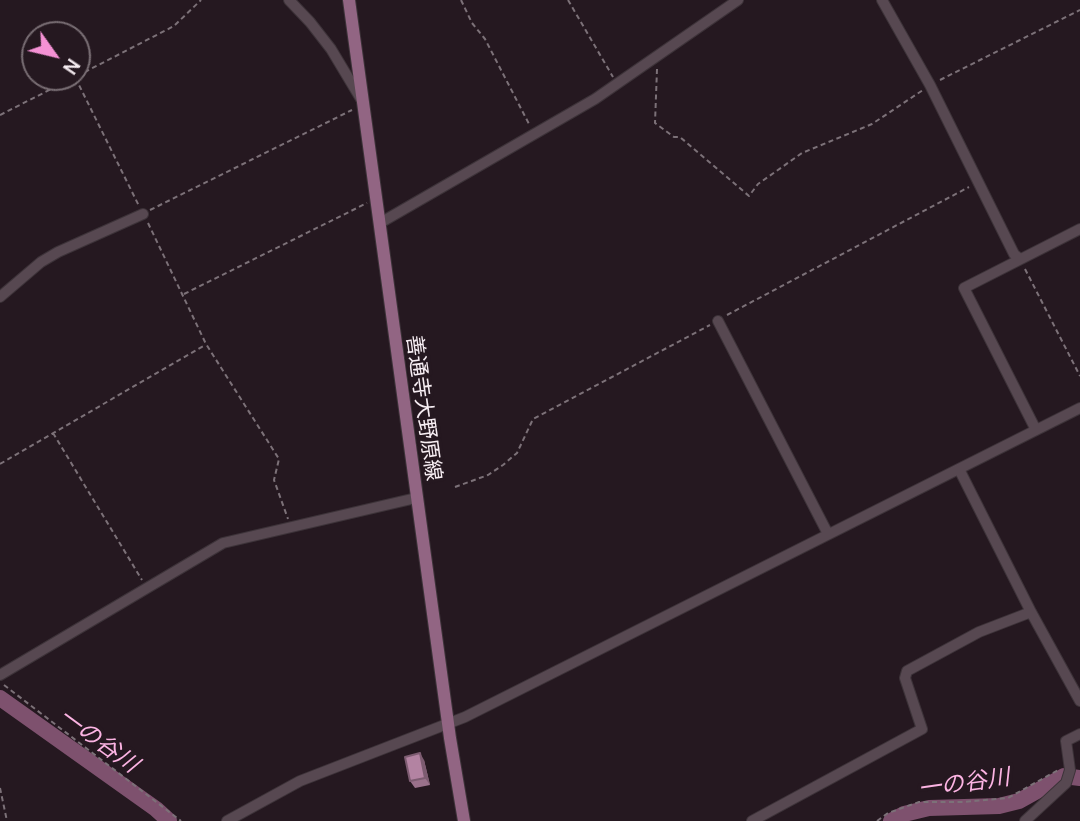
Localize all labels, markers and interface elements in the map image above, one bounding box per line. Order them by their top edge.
north arrow [21,21,91,91]
text: N [57,54,86,80]
street label: 善通寺大野原線 [400,333,446,483]
water label: 一の谷川 [53,703,143,779]
water label: 一の谷川 [917,764,1011,804]

